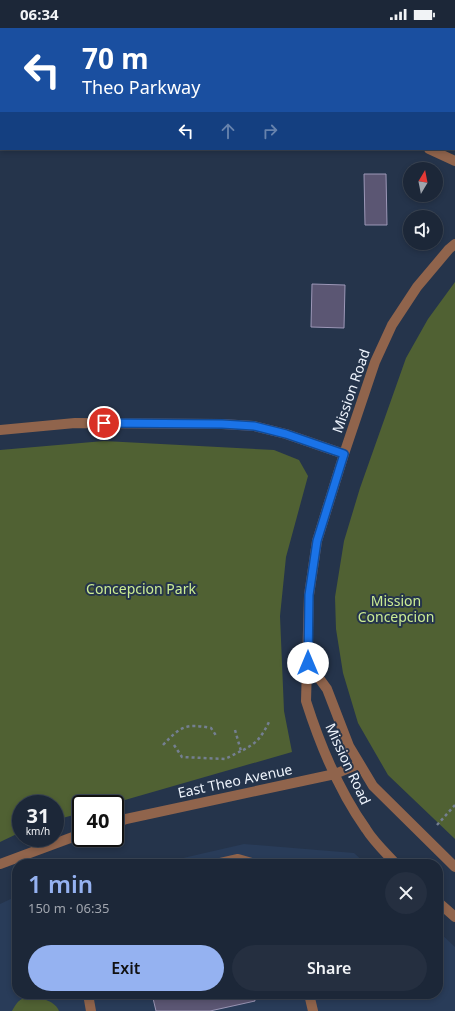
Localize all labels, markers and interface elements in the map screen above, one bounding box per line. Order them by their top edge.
text: 06:34 [20,4,59,24]
text: 70 m [82,39,149,77]
icon: left [16,44,68,96]
text: Theo Parkway [82,75,200,99]
icon: left [175,120,197,142]
icon: ahead [217,120,239,142]
icon: right [259,120,281,142]
north arrow [403,162,443,202]
map controls [403,162,443,250]
button: sound [403,210,443,250]
street label: Mission Road [327,346,374,435]
pin [87,406,121,440]
icon: arrive [93,412,115,434]
park label: Concepcion Park [86,579,196,598]
park label: Mission Concepcion [358,591,434,626]
position arrow [287,642,329,684]
street label: Mission Road [321,720,376,808]
street label: East Theo Avenue [176,759,294,802]
speed limit sign: 40 [72,795,124,847]
text: 31 [27,802,49,829]
text: km/h [26,824,50,838]
text: 1 min [28,867,93,900]
button: close [385,872,427,914]
text: 150 m · 06:35 [28,899,109,917]
button: Exit [28,945,224,991]
button: Share [232,945,427,991]

